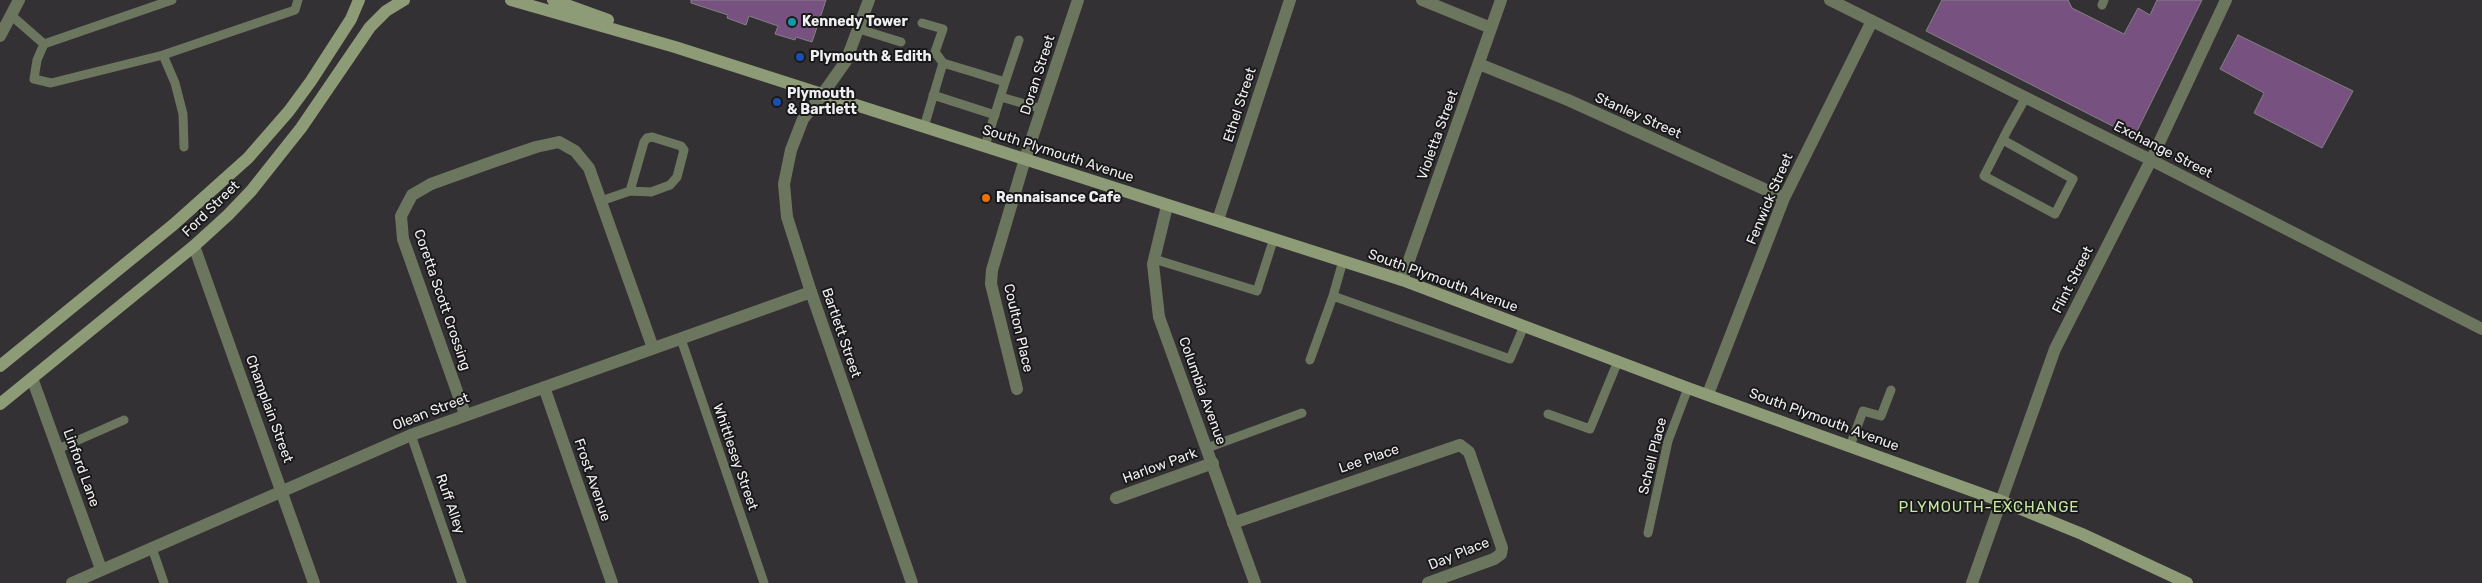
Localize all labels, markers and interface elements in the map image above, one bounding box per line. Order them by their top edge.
place label: Kennedy Tower [802,14,908,30]
marker: Kennedy Tower [786,16,798,28]
street label: Doran Street [1017,33,1059,117]
place label: Plymouth & Edith [810,49,932,65]
marker: Plymouth & Edith [794,51,806,63]
street label: Ethel Street [1220,66,1260,144]
place label: Plymouth & Bartlett [787,86,857,118]
street label: Violetta Street [1414,88,1462,182]
street label: Stanley Street [1592,89,1684,143]
marker: Plymouth & Bartlett [771,96,783,108]
street label: Exchange Street [2111,118,2215,182]
street label: South Plymouth Avenue [980,122,1136,186]
street label: Fenwick Street [1743,151,1797,247]
street label: Ford Street [179,177,243,241]
place label: Rennaisance Cafe [996,190,1121,206]
marker: Rennaisance Cafe [980,192,992,204]
street label: Coretta Scott Crossing [410,227,474,373]
street label: Flint Street [2049,244,2097,316]
street label: South Plymouth Avenue [1366,246,1520,316]
street label: Coulton Place [1000,282,1036,374]
street label: Bartlett Street [818,286,864,380]
street label: Columbia Avenue [1175,335,1229,447]
street label: Champlain Street [242,353,296,465]
street label: South Plymouth Avenue [1747,385,1901,455]
street label: Olean Street [390,390,472,434]
street label: Whittlesey Street [709,401,761,513]
street label: Schell Place [1635,416,1671,496]
street label: Linford Lane [59,427,103,509]
street label: Frost Avenue [570,436,614,524]
street label: Lee Place [1337,441,1401,477]
street label: Harlow Park [1120,445,1200,487]
street label: Ruff Alley [432,472,468,536]
district label: PLYMOUTH-EXCHANGE [1896,499,2082,517]
street label: Day Place [1426,534,1492,574]

